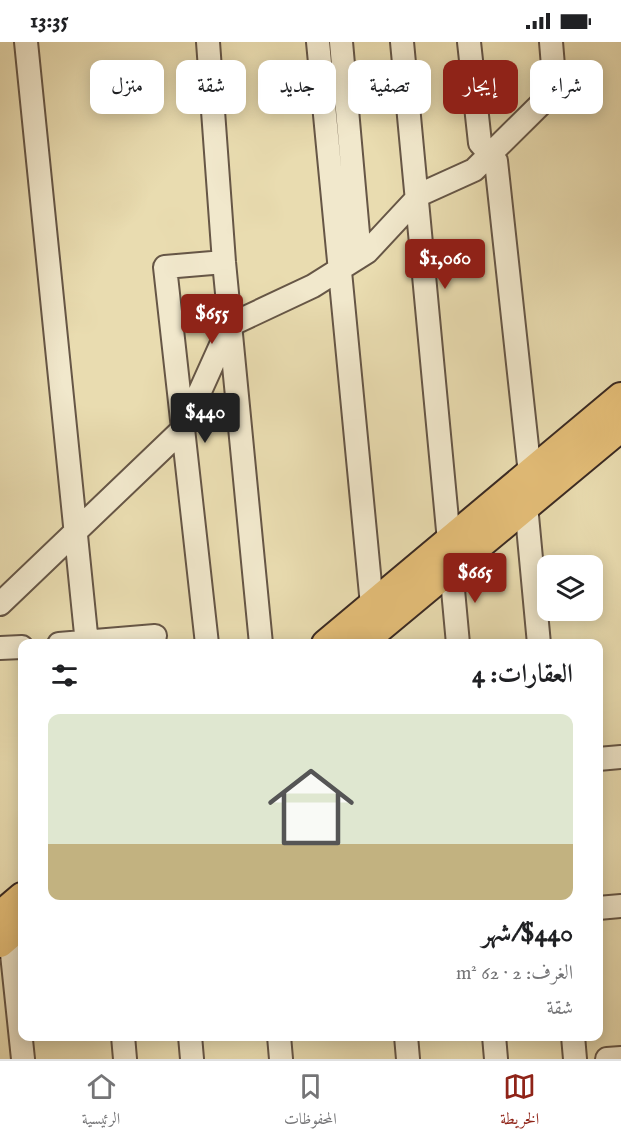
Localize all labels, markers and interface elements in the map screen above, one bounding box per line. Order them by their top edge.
text: 13:35 [30,7,68,35]
chip: منزل [90,60,164,114]
chip: شقة [176,60,246,114]
chip: جديد [258,60,336,114]
chip: تصفية [348,60,431,114]
chip: إيجار [443,60,518,114]
chip: شراء [530,60,603,114]
pin: $1,060 [396,239,494,290]
text: $1,060 [419,246,471,271]
pin: $655 [176,294,248,345]
text: $655 [195,301,229,326]
pin: $440 [169,393,241,444]
text: $440 [185,400,225,425]
pin: $665 [439,553,511,604]
map controls [537,555,603,621]
button: layers [537,555,603,621]
text: $665 [457,560,493,585]
text: العقارات: 4 [472,658,573,691]
icon: filters [48,659,81,692]
icon: home [257,753,365,861]
text: $440/شهر [482,917,573,950]
text: الغرف: 2 · 62 m² [456,961,573,986]
text: شقة [547,996,573,1021]
tab: الرئيسية [82,1070,120,1134]
tab: المحفوظات [284,1070,337,1134]
tab: الخريطة [500,1070,539,1134]

